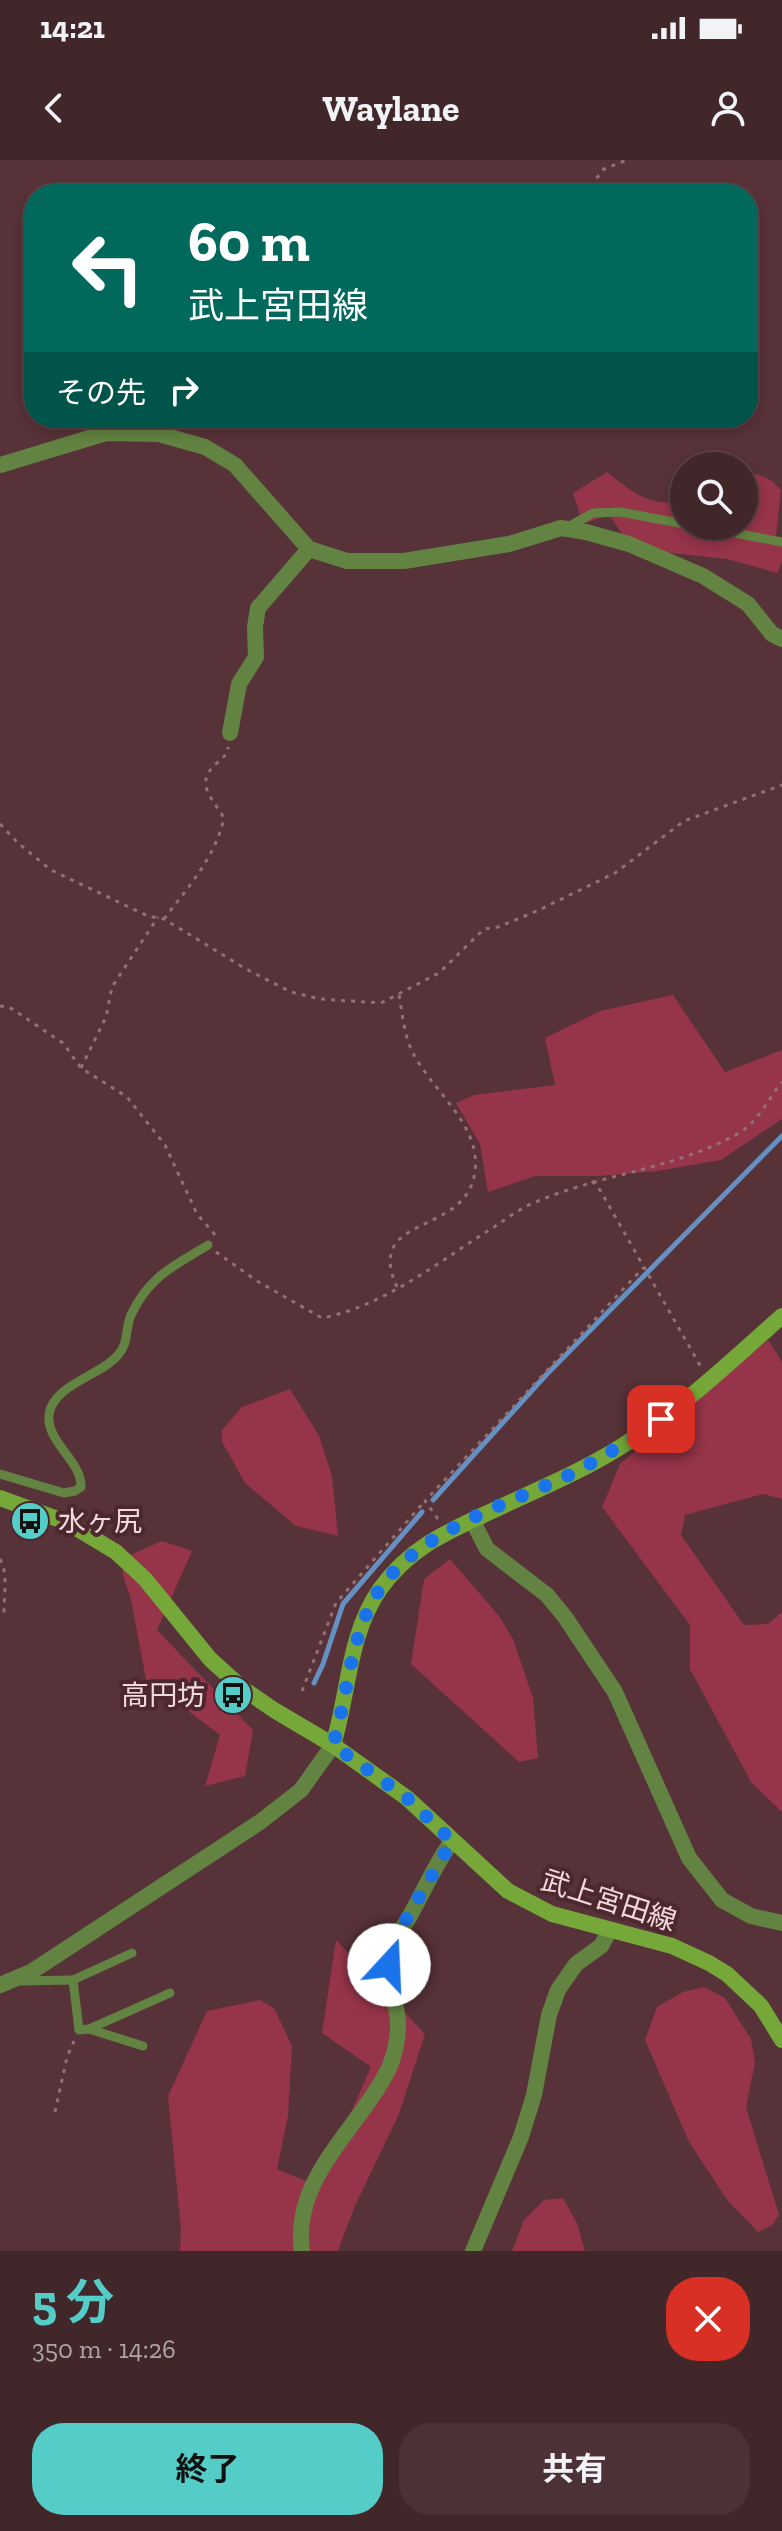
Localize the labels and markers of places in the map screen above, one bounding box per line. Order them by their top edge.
pin [627,1385,695,1453]
bus stop icon: 水ヶ尻 [9,1500,51,1542]
place label: 水ヶ尻 [58,1505,142,1538]
bus stop icon: 高円坊 [212,1674,254,1716]
place label: 高円坊 [121,1679,205,1712]

